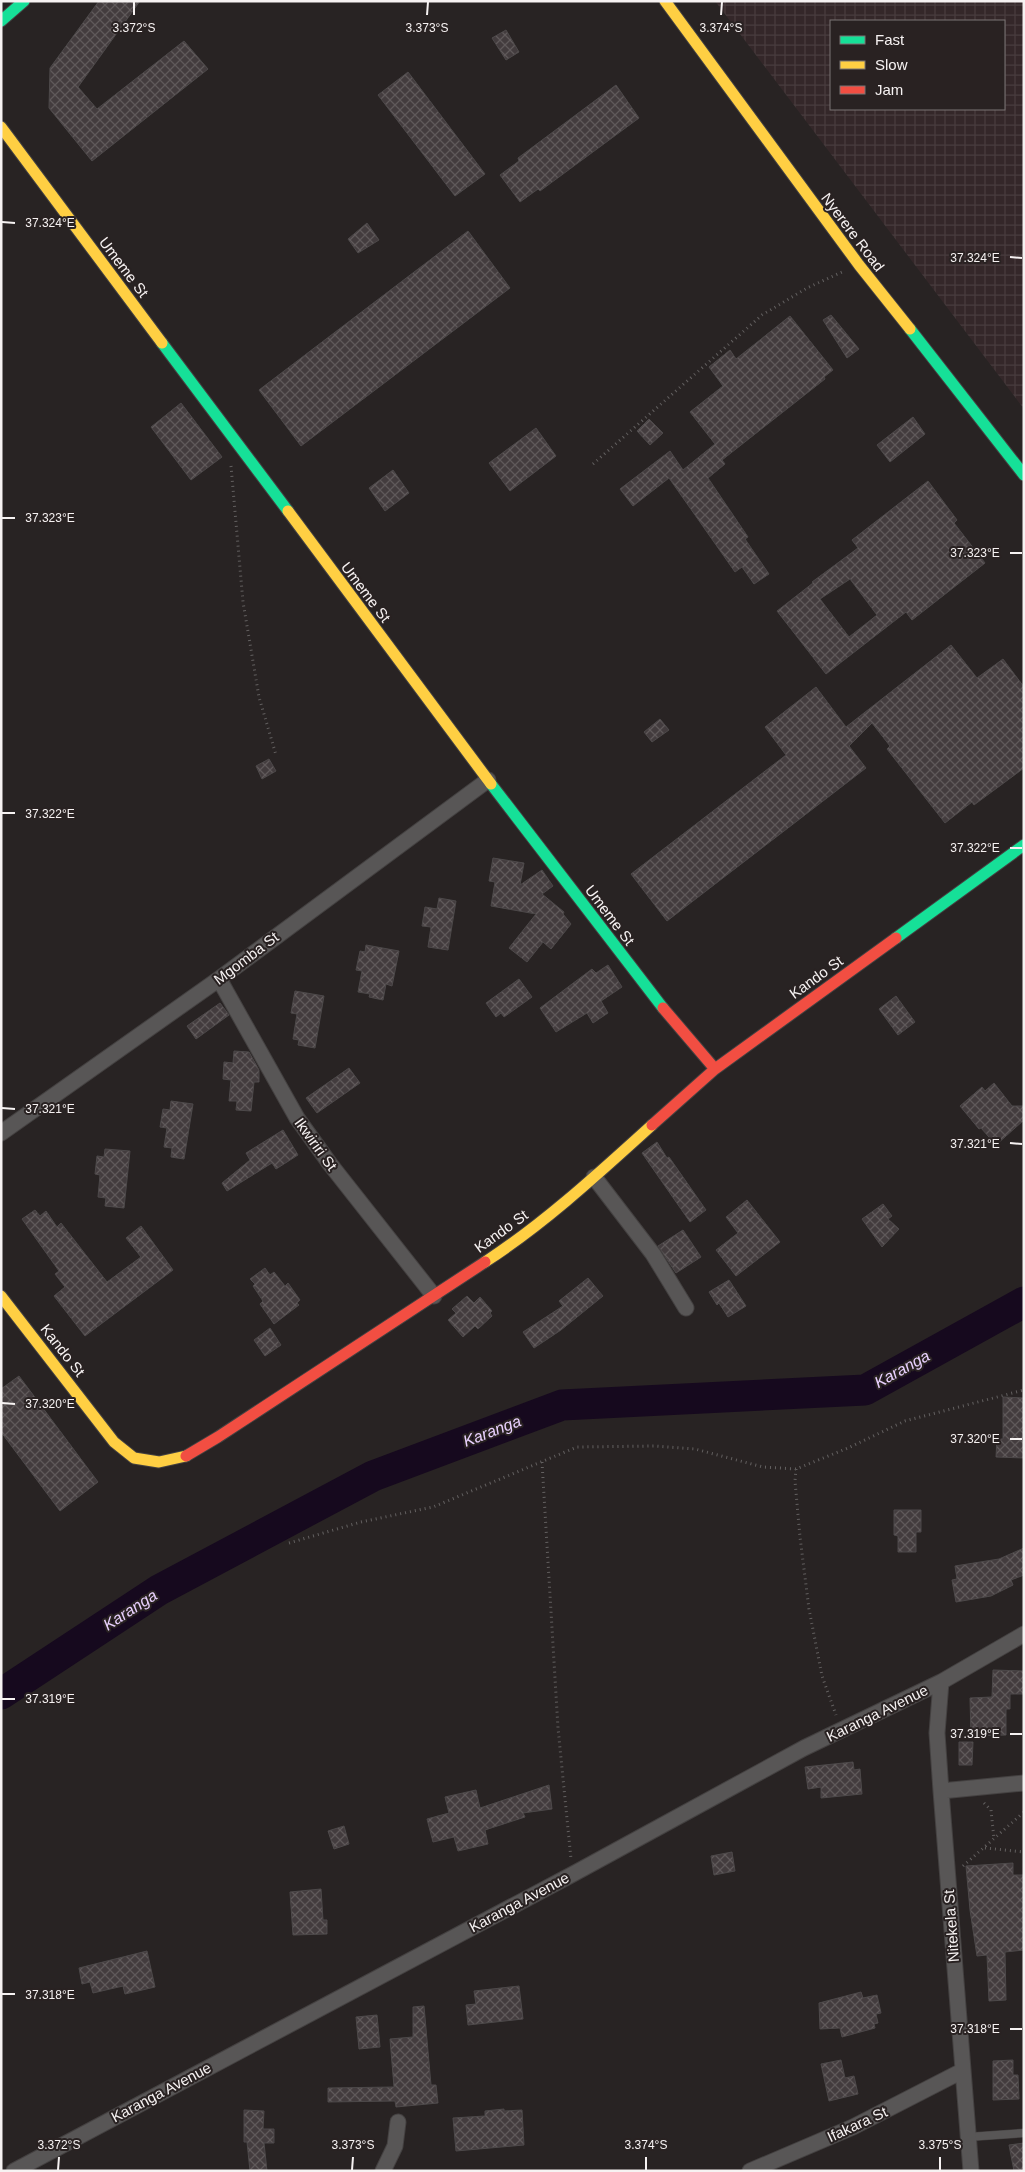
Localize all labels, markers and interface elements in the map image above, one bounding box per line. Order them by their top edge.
legend [830,20,1005,110]
text: 3.372°S [113,21,155,35]
text: 3.373°S [406,21,448,35]
text: 3.374°S [700,21,742,35]
text: Fast [875,31,905,48]
text: Slow [875,56,908,73]
text: Jam [875,81,903,98]
street label: Nyerere Road [818,190,888,274]
text: 37.324°E [25,216,75,230]
street label: Umeme St [96,234,153,301]
text: 37.324°E [950,251,1000,265]
text: 37.323°E [25,511,75,525]
text: 37.323°E [950,546,1000,560]
street label: Umeme St [338,559,395,626]
text: 37.322°E [25,807,75,821]
text: 37.322°E [950,841,1000,855]
street label: Umeme St [582,882,639,949]
street label: Mgomba St [210,928,282,988]
street label: Kando St [786,951,847,1002]
text: 37.321°E [25,1102,75,1116]
street label: Ikwiriri St [291,1114,341,1174]
text: 37.321°E [950,1137,1000,1151]
street label: Kando St [471,1205,532,1256]
street label: Kando St [37,1320,89,1380]
water label: Karanga [871,1347,933,1391]
text: 37.320°E [25,1397,75,1411]
water label: Karanga [461,1412,523,1450]
text: 37.320°E [950,1432,1000,1446]
water label: Karanga [100,1586,160,1634]
street label: Karanga Avenue [824,1681,930,1745]
text: 37.319°E [25,1692,75,1706]
text: 37.319°E [950,1727,1000,1741]
street label: Karanga Avenue [466,1869,572,1935]
street label: Nitekela St [940,1888,962,1963]
text: 37.318°E [25,1988,75,2002]
text: 37.318°E [950,2022,1000,2036]
street label: Karanga Avenue [108,2059,214,2125]
street label: Ifakara St [824,2102,890,2145]
text: 3.372°S [38,2138,80,2152]
text: 3.373°S [332,2138,374,2152]
text: 3.374°S [625,2138,667,2152]
text: 3.375°S [919,2138,961,2152]

